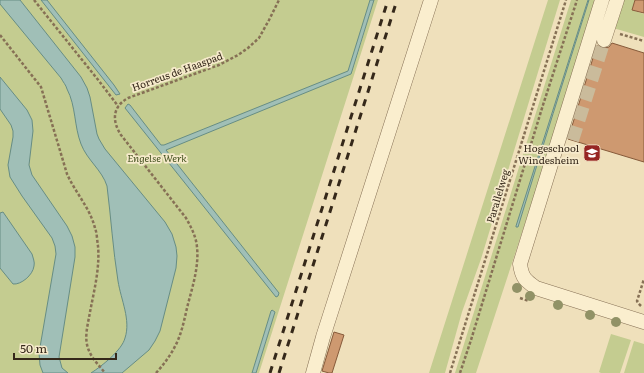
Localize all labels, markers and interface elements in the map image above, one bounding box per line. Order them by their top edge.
street label: Horreus de Haaspad [129,48,225,94]
place label: Hogeschool Windesheim [518,140,580,167]
school or university icon: Hogeschool Windesheim [582,143,602,163]
park label: Engelse Werk [127,150,187,165]
street label: Parallelweg [482,167,512,225]
scale bar [14,335,116,361]
text: 50 m [20,339,47,357]

